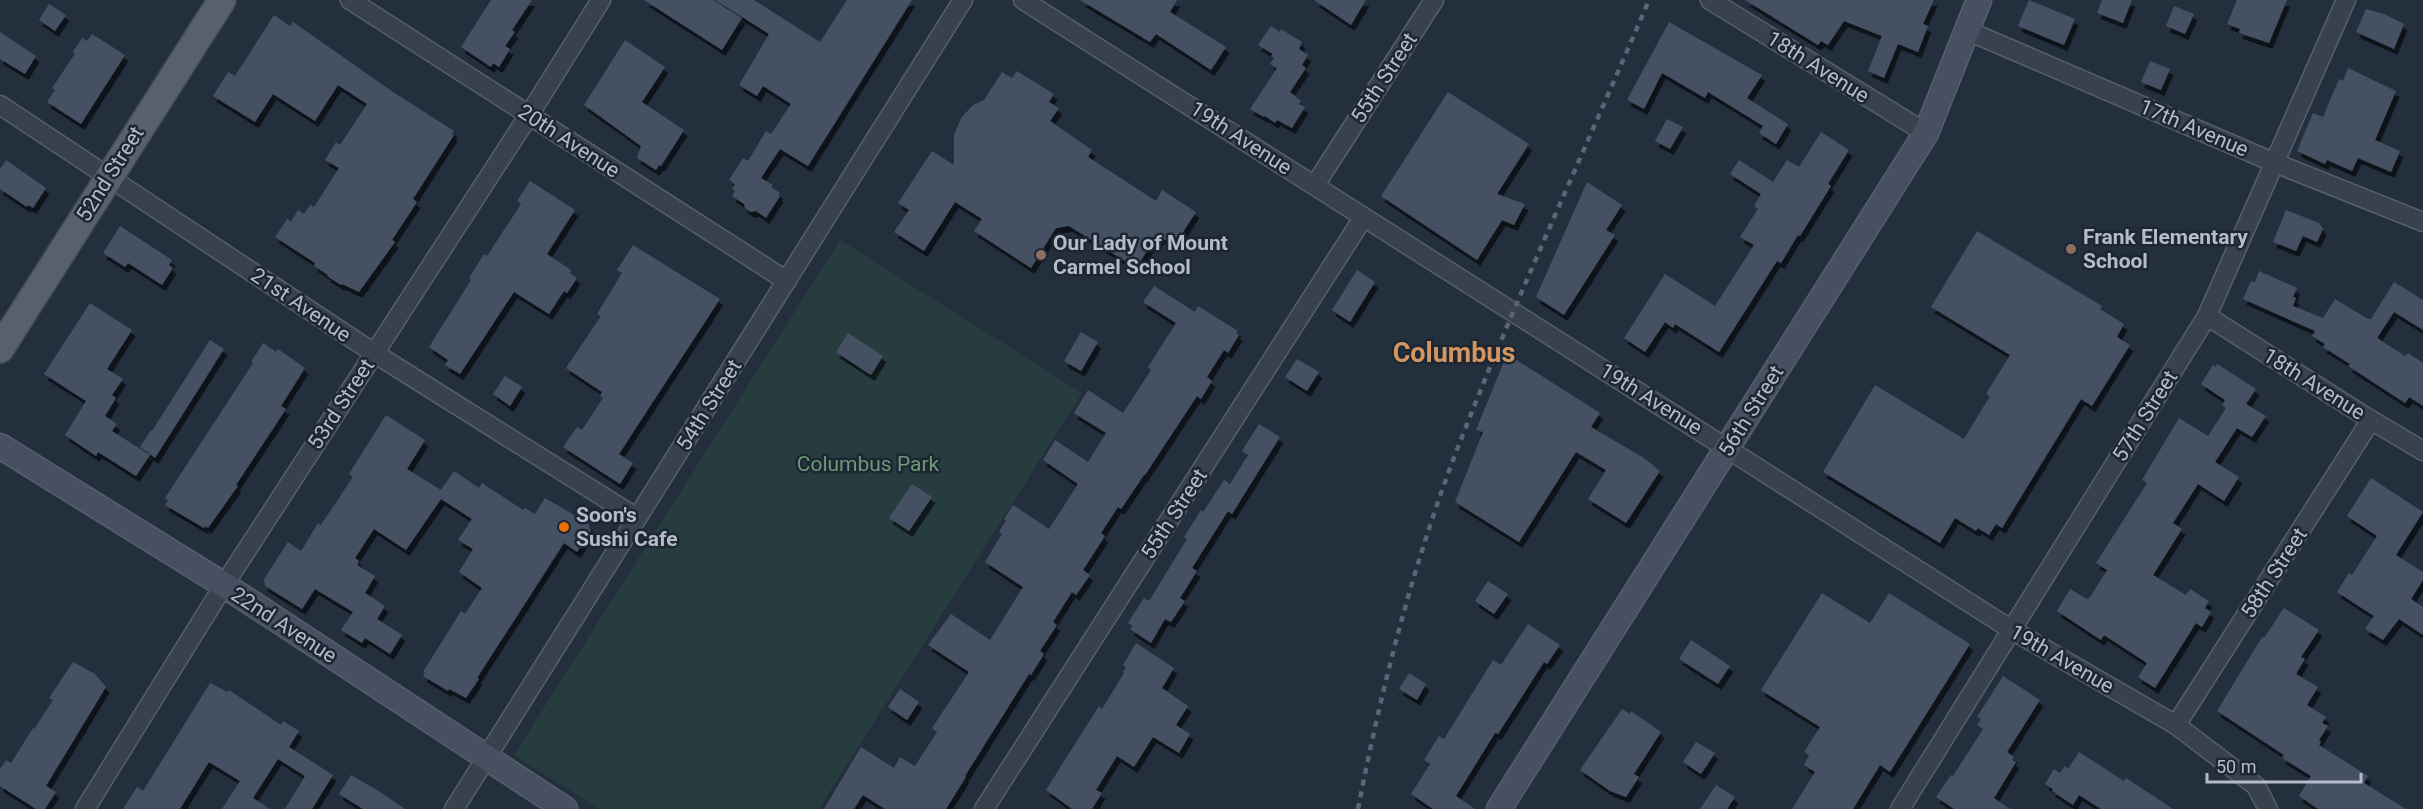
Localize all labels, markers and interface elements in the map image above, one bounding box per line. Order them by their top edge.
street label: 18th Avenue [1762,26,1874,108]
street label: 55th Street [1346,28,1422,128]
street label: 17th Avenue [2136,94,2252,162]
street label: 19th Avenue [1186,96,1296,180]
street label: 20th Avenue [514,99,624,183]
street label: 52nd Street [71,122,149,226]
place label: Frank Elementary School [2083,225,2248,273]
place label: Our Lady of Mount Carmel School [1053,231,1228,279]
marker: Frank Elementary School [2064,242,2078,256]
marker: Our Lady of Mount Carmel School [1034,248,1048,262]
street label: 21st Avenue [247,263,355,347]
district label: Columbus [1393,337,1515,369]
street label: 18th Avenue [2258,343,2370,425]
street label: 53rd Street [303,354,379,454]
street label: 54th Street [672,355,746,455]
street label: 19th Avenue [1595,358,1707,440]
street label: 56th Street [1714,361,1788,461]
street label: 57th Street [2108,366,2182,466]
park label: Columbus Park [797,452,940,476]
street label: 55th Street [1136,464,1212,564]
place label: Soon's Sushi Cafe [576,503,678,551]
marker: Soon's Sushi Cafe [557,520,571,534]
street label: 58th Street [2236,523,2312,623]
street label: 22nd Avenue [227,582,341,668]
street label: 19th Avenue [2006,620,2118,698]
scale bar [2207,746,2362,784]
text: 50 m [2216,756,2256,777]

